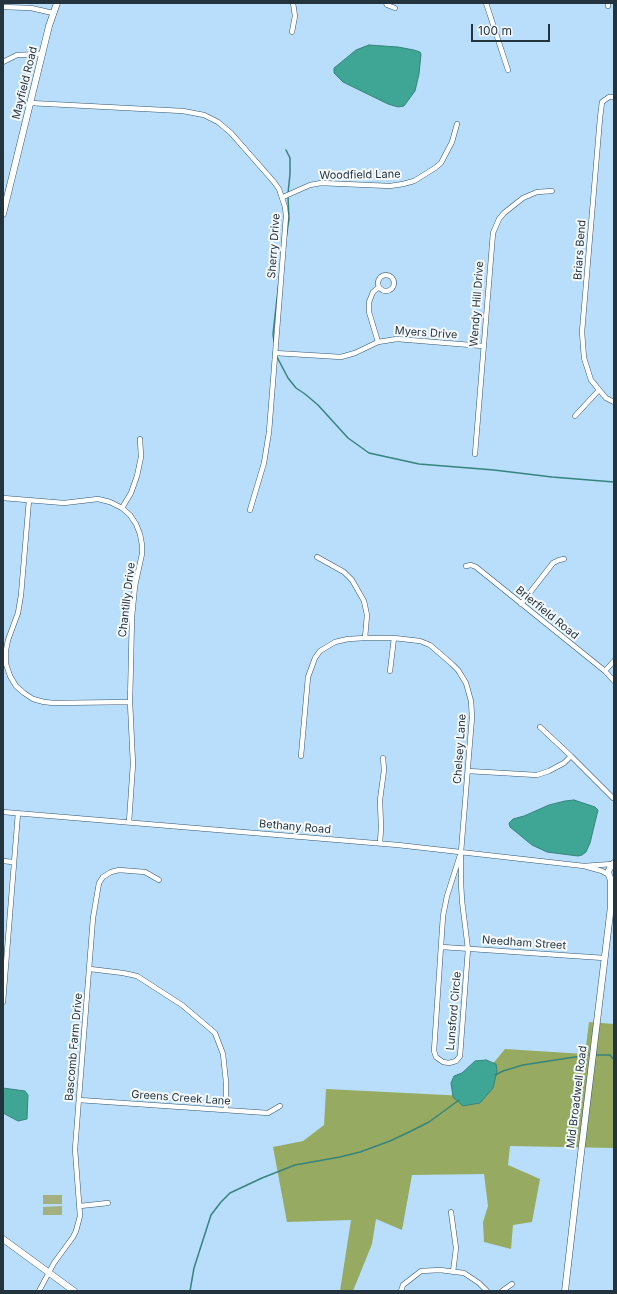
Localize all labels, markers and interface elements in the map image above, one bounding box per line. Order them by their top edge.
scale bar [473,16,552,42]
text: 100 m [478,23,512,38]
street label: Mayfield Road [10,45,40,121]
street label: Woodfield Lane [319,168,401,182]
street label: Sherry Drive [265,213,283,279]
street label: Briars Bend [571,219,589,281]
street label: Wendy Hill Drive [467,261,487,347]
street label: Myers Drive [394,324,458,342]
street label: Chantilly Drive [116,562,138,638]
street label: Brierfield Road [513,584,581,642]
street label: Chelsey Lane [451,714,469,784]
street label: Bethany Road [259,817,331,837]
street label: Needham Street [481,933,567,953]
street label: Lunsford Circle [444,971,464,1051]
street label: Bascomb Farm Drive [63,992,85,1102]
street label: Mid Broadwell Road [564,1045,590,1149]
street label: Greens Creek Lane [131,1088,231,1108]

